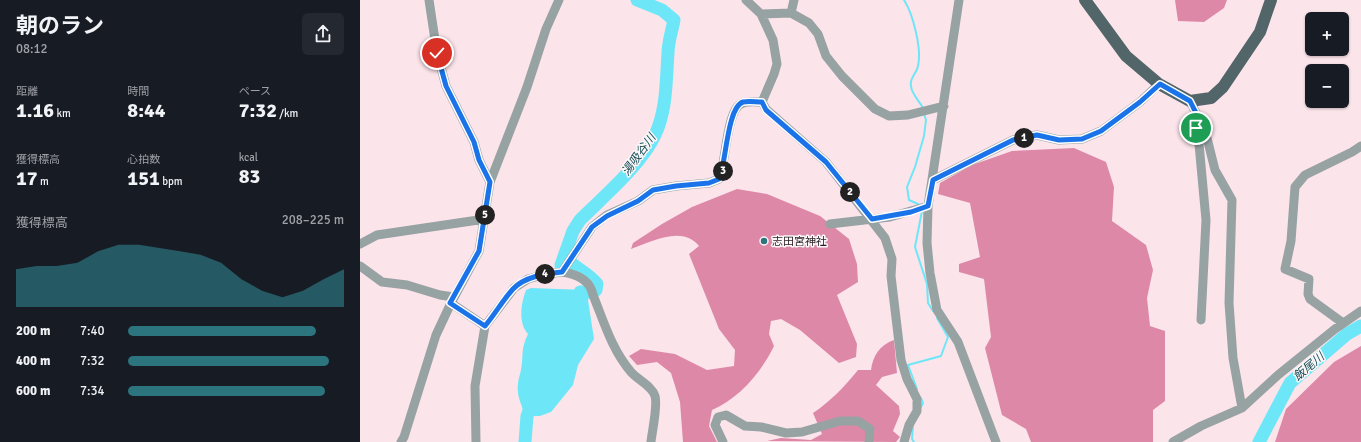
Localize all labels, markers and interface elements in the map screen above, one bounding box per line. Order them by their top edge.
text: 朝のラン [16,12,104,39]
map controls [1305,12,1349,108]
button: + [1305,12,1349,56]
button: share [302,13,344,55]
pin [420,36,454,70]
text: 08:12 [16,41,48,57]
icon: check [426,42,448,64]
button: − [1305,64,1349,108]
text: 距離 [16,85,38,98]
text: 時間 [127,85,149,98]
text: ペース [239,85,271,98]
text: 1.16 [16,98,54,123]
text: 8:44 [127,98,166,123]
text: 7:32 [239,98,277,123]
text: km [54,107,71,120]
text: /km [277,107,298,120]
pin [1179,111,1213,145]
icon: arrive [1185,117,1207,139]
pin: 1 [1014,128,1034,148]
water label: 湯吸谷川 [619,130,660,179]
text: 1 [1021,131,1027,144]
text: kcal [239,151,258,164]
text: 獲得標高 [16,153,60,166]
text: 心拍数 [127,153,160,166]
pin: 3 [713,161,733,181]
text: 83 [239,164,260,189]
text: 3 [720,164,726,177]
text: 17 [16,166,38,191]
text: 151 [127,166,160,191]
text: m [38,175,49,188]
text: bpm [160,175,183,188]
pin: 2 [840,182,860,202]
text: 2 [847,185,853,198]
pin: 5 [475,205,495,225]
text: 5 [482,208,488,221]
text: 208–225 m [282,212,344,228]
text: 獲得標高 [16,215,68,231]
place label: 志田宮神社 [772,235,827,248]
marker: 志田宮神社 [759,236,769,246]
pin: 4 [535,264,555,284]
text: 4 [542,267,548,280]
text: 200 m [16,323,50,339]
text: 7:40 [80,323,105,339]
water label: 飯尾川 [1290,348,1329,384]
text: 400 m [16,353,50,369]
text: 7:32 [80,353,105,369]
text: 600 m [16,383,50,399]
text: 7:34 [80,383,105,399]

